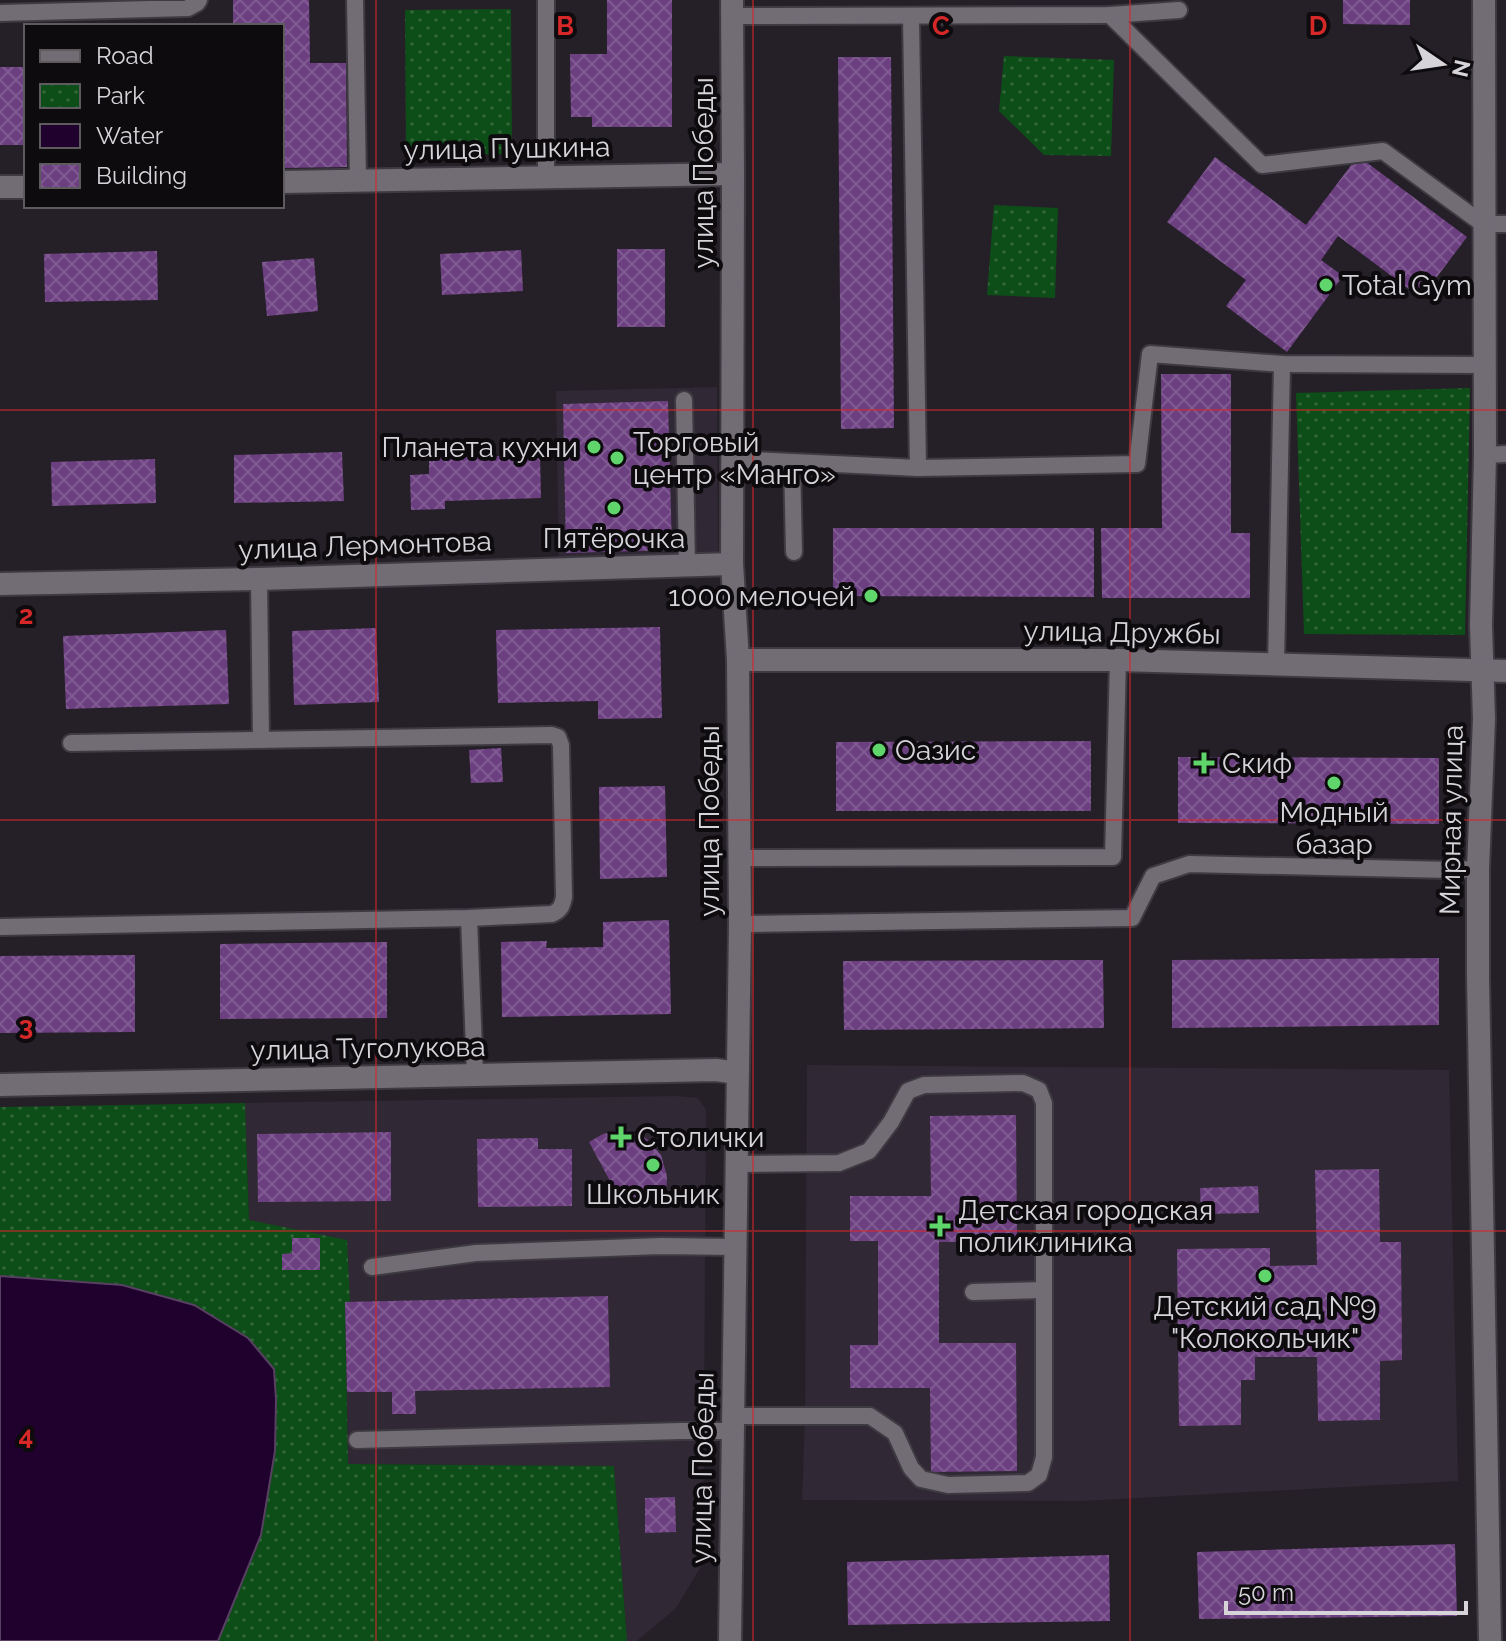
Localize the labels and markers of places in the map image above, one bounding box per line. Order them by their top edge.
place label: Total Gym [1342,269,1472,302]
marker: Total Gym [1317,276,1335,294]
place label: Торговый центр «Манго» [633,426,836,491]
place label: Планета кухни [382,431,578,464]
marker: Планета кухни [585,438,603,456]
marker: Торговый центр «Манго» [608,449,626,467]
marker: Пятёрочка [605,499,623,517]
place label: Пятёрочка [543,522,685,555]
place label: 1000 мелочей [668,580,855,613]
marker: 1000 мелочей [862,587,880,605]
place label: Оазис [895,734,976,767]
marker: Оазис [870,741,888,759]
place label: Скиф [1222,747,1292,780]
marker: Скиф [1193,752,1215,774]
marker: Модный базар [1325,774,1343,792]
place label: Модный базар [1279,796,1389,861]
place label: Столички [637,1121,764,1154]
marker: Столички [612,1128,630,1146]
marker: Школьник [644,1156,662,1174]
place label: Школьник [586,1178,720,1211]
place label: Детская городская поликлиника [958,1194,1213,1259]
marker: Детская городская поликлиника [929,1215,951,1237]
marker: Детский сад №9 "Колокольчик" [1256,1267,1274,1285]
place label: Детский сад №9 "Колокольчик" [1153,1290,1377,1355]

